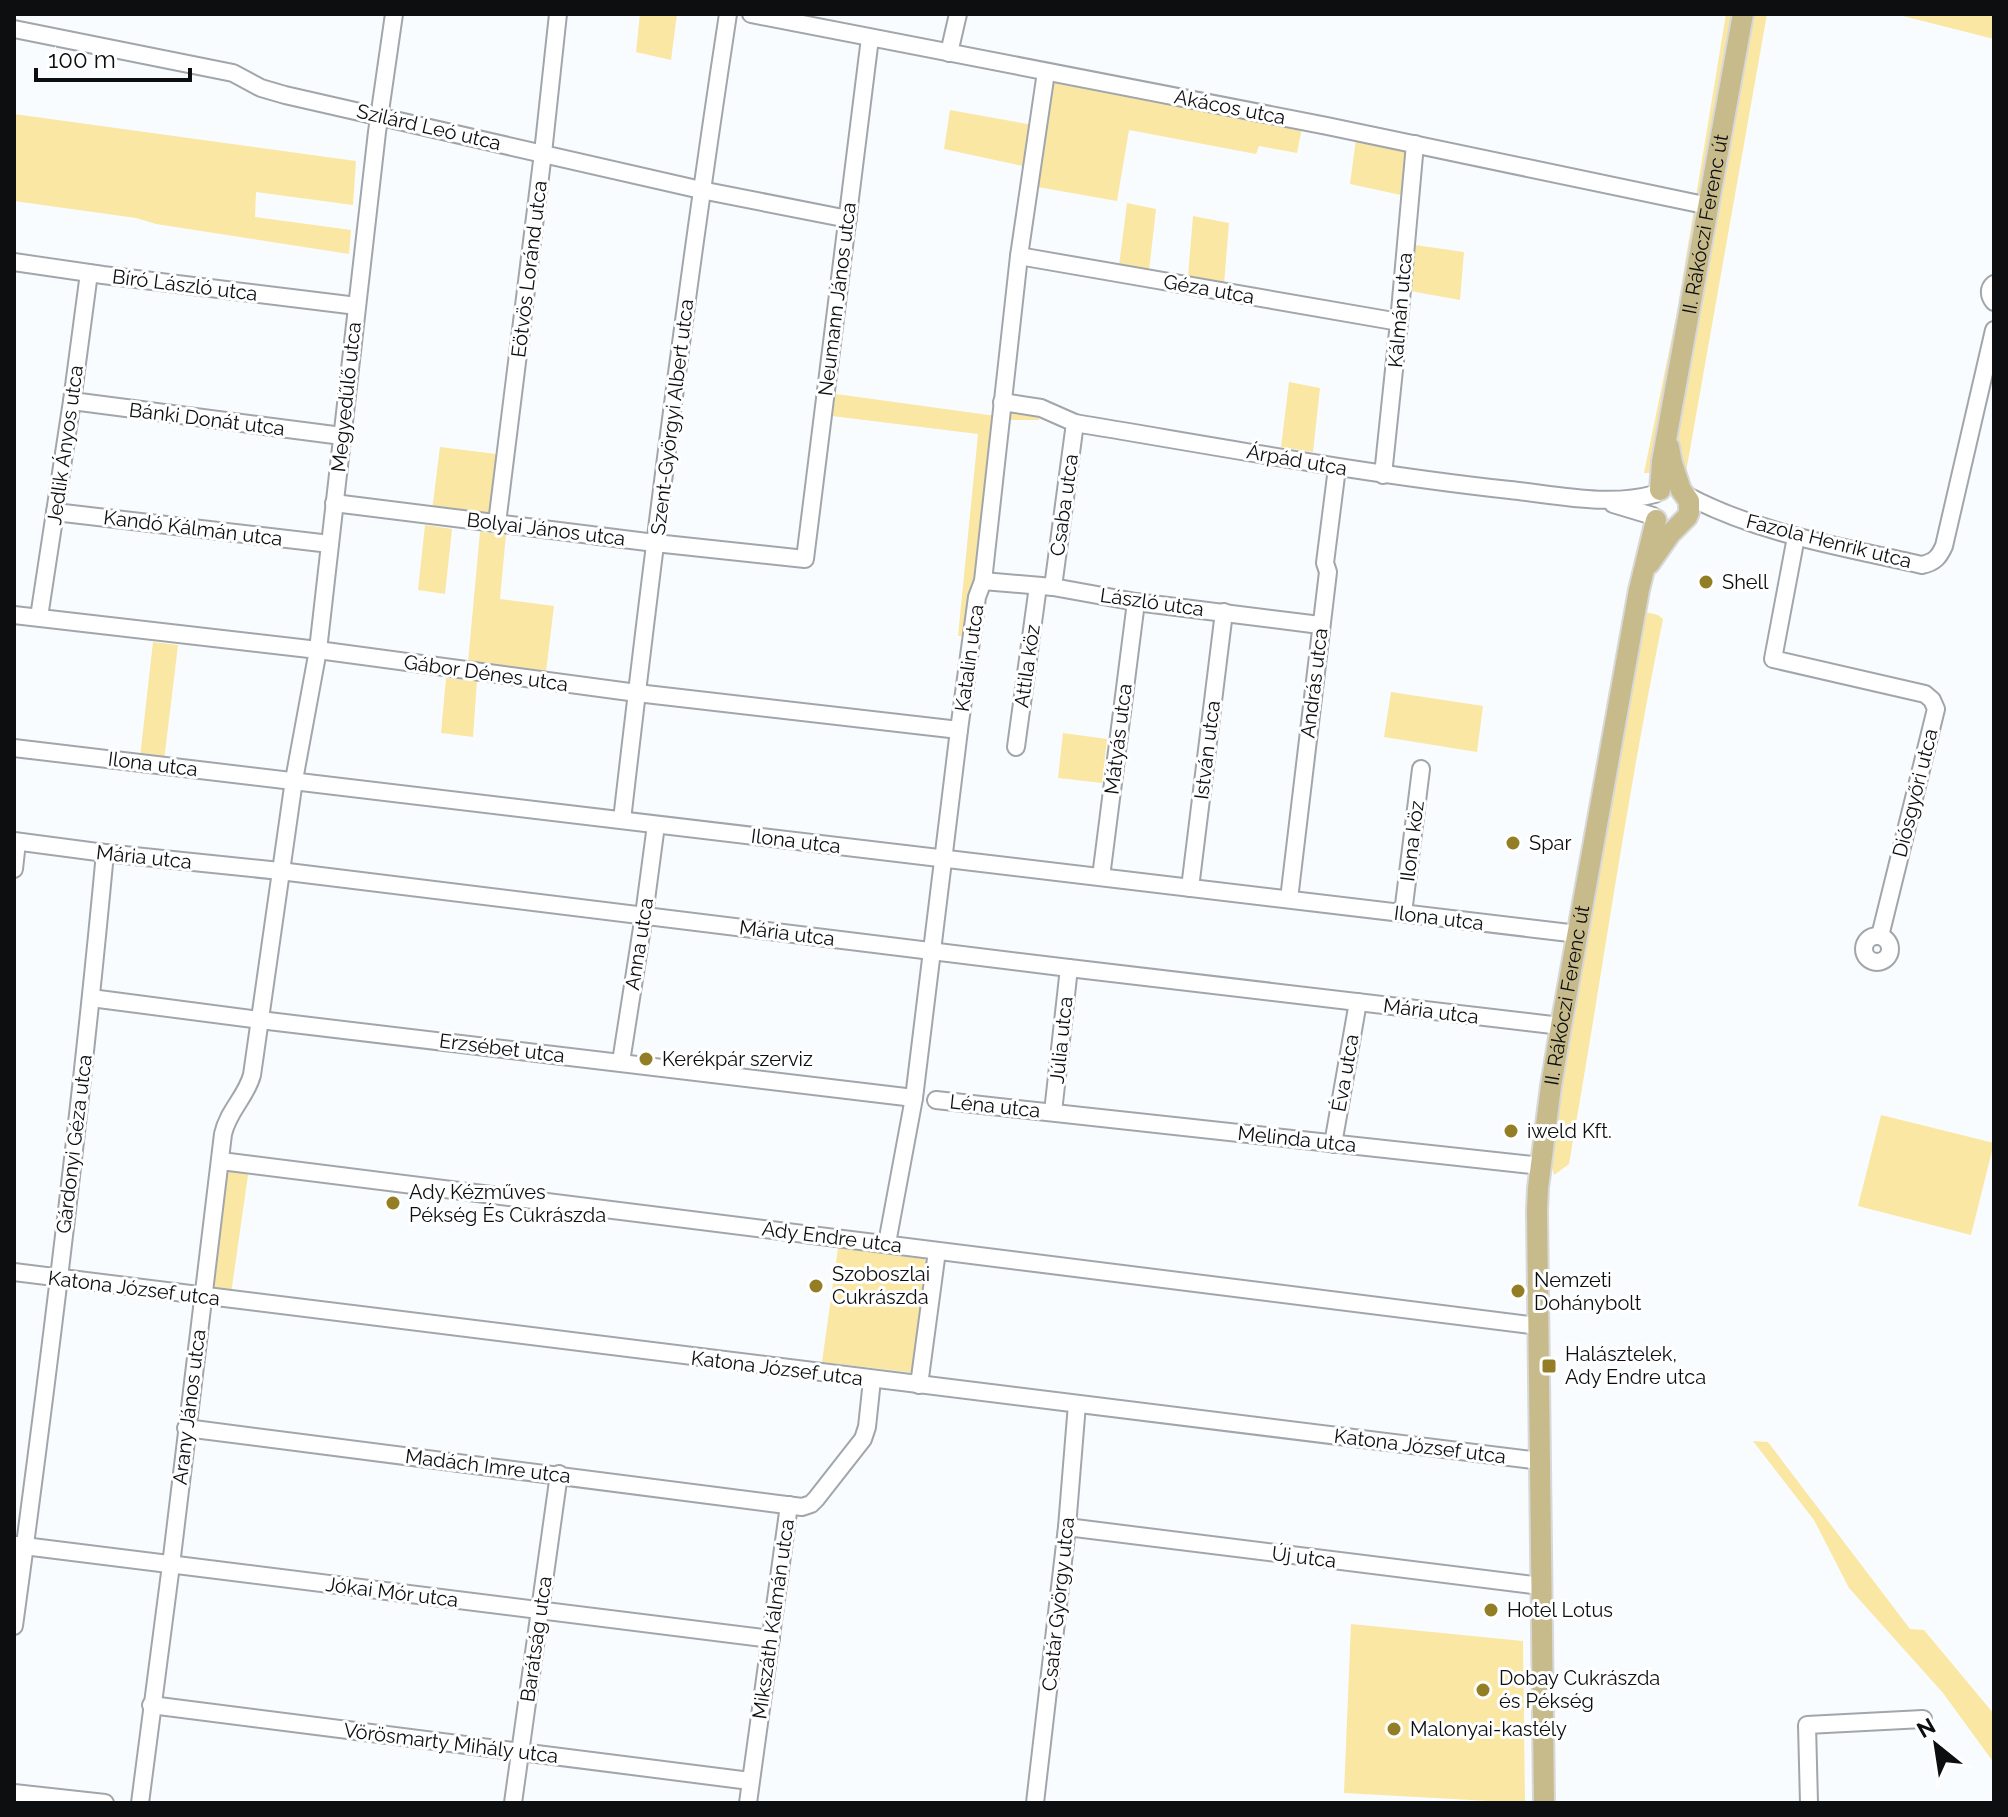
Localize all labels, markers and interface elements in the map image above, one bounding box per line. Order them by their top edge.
scale bar [36,32,190,82]
text: 100 m [48,45,116,74]
street label: Akácos utca [1172,84,1288,130]
street label: Szilárd Leó utca [354,99,504,155]
street label: II. Rákóczi Ferenc út [1677,132,1733,316]
street label: Eötvös Loránd utca [506,179,552,359]
street label: Neumann János utca [813,201,861,397]
street label: Kálmán utca [1383,251,1417,369]
street label: Bíró László utca [111,264,259,306]
street label: Géza utca [1162,269,1256,309]
street label: Szent-Györgyi Albert utca [646,298,698,536]
street label: Megyedűlő utca [326,321,366,473]
street label: Jedlik Ányos utca [42,364,88,526]
street label: Bánki Donát utca [128,398,286,440]
street label: Árpád utca [1245,439,1349,481]
street label: Csaba utca [1045,452,1083,558]
street label: Kandó Kálmán utca [102,505,284,551]
street label: Bolyai János utca [465,507,627,551]
street label: Fazola Henrik utca [1744,509,1914,573]
place label: Shell [1722,570,1769,594]
marker: Shell [1697,573,1715,591]
street label: László utca [1098,583,1206,621]
street label: Katalin utca [950,603,988,713]
street label: Attila köz [1009,623,1045,709]
street label: András utca [1295,627,1333,739]
street label: Gábor Dénes utca [402,650,570,696]
street label: Mátyás utca [1099,682,1137,796]
street label: István utca [1189,699,1225,801]
street label: Diósgyőri utca [1887,726,1943,860]
street label: Ilona utca [107,747,199,781]
street label: Ilona köz [1395,799,1429,883]
street label: Ilona utca [750,824,842,858]
place label: Spar [1529,831,1571,855]
marker: Spar [1504,834,1522,852]
street label: Mária utca [95,840,193,874]
street label: Anna utca [620,896,658,992]
street label: Ilona utca [1393,901,1485,935]
street label: II. Rákóczi Ferenc út [1539,903,1594,1087]
street label: Mária utca [738,915,836,951]
street label: Mária utca [1382,993,1480,1029]
street label: Júlia utca [1044,995,1078,1085]
street label: Erzsébet utca [438,1028,566,1068]
street label: Éva utca [1326,1032,1364,1114]
place label: Kerékpár szerviz [662,1047,813,1071]
marker: Kerékpár szerviz [637,1050,655,1068]
street label: Gárdonyi Géza utca [51,1053,97,1235]
street label: Léna utca [948,1089,1042,1123]
place label: iweld Kft. [1527,1119,1612,1143]
street label: Melinda utca [1236,1121,1358,1157]
marker: iweld Kft. [1502,1122,1520,1140]
place label: Ady Kézműves Pékség És Cukrászda [409,1180,606,1227]
marker: Ady Kézműves Pékség És Cukrászda [384,1194,402,1212]
street label: Ady Endre utca [761,1216,903,1258]
place label: Szoboszlai Cukrászda [832,1262,930,1309]
street label: Katona József utca [47,1266,221,1310]
place label: Nemzeti Dohánybolt [1534,1268,1642,1315]
marker: Szoboszlai Cukrászda [807,1277,825,1295]
marker: Nemzeti Dohánybolt [1509,1282,1527,1300]
street label: Arany János utca [168,1328,210,1486]
place label: Halásztelek, Ady Endre utca [1565,1342,1706,1389]
street label: Katona József utca [690,1346,864,1390]
marker: Halásztelek, Ady Endre utca [1540,1357,1558,1375]
street label: Katona József utca [1333,1424,1507,1468]
street label: Madách Imre utca [404,1444,572,1488]
street label: Csatár György utca [1037,1516,1079,1692]
street label: Mikszáth Kálmán utca [747,1517,799,1721]
street label: Új utca [1270,1541,1338,1573]
street label: Jókai Mór utca [324,1572,460,1612]
street label: Barátság utca [515,1574,557,1704]
place label: Hotel Lotus [1507,1598,1613,1622]
marker: Hotel Lotus [1482,1601,1500,1619]
place label: Dobay Cukrászda és Pékség [1499,1666,1660,1713]
marker: Dobay Cukrászda és Pékség [1474,1681,1492,1699]
north arrow [1896,1705,1976,1785]
text: N [1912,1712,1940,1743]
place label: Malonyai-kastély [1410,1717,1567,1741]
street label: Vörösmarty Mihály utca [342,1718,560,1768]
marker: Malonyai-kastély [1385,1720,1403,1738]

